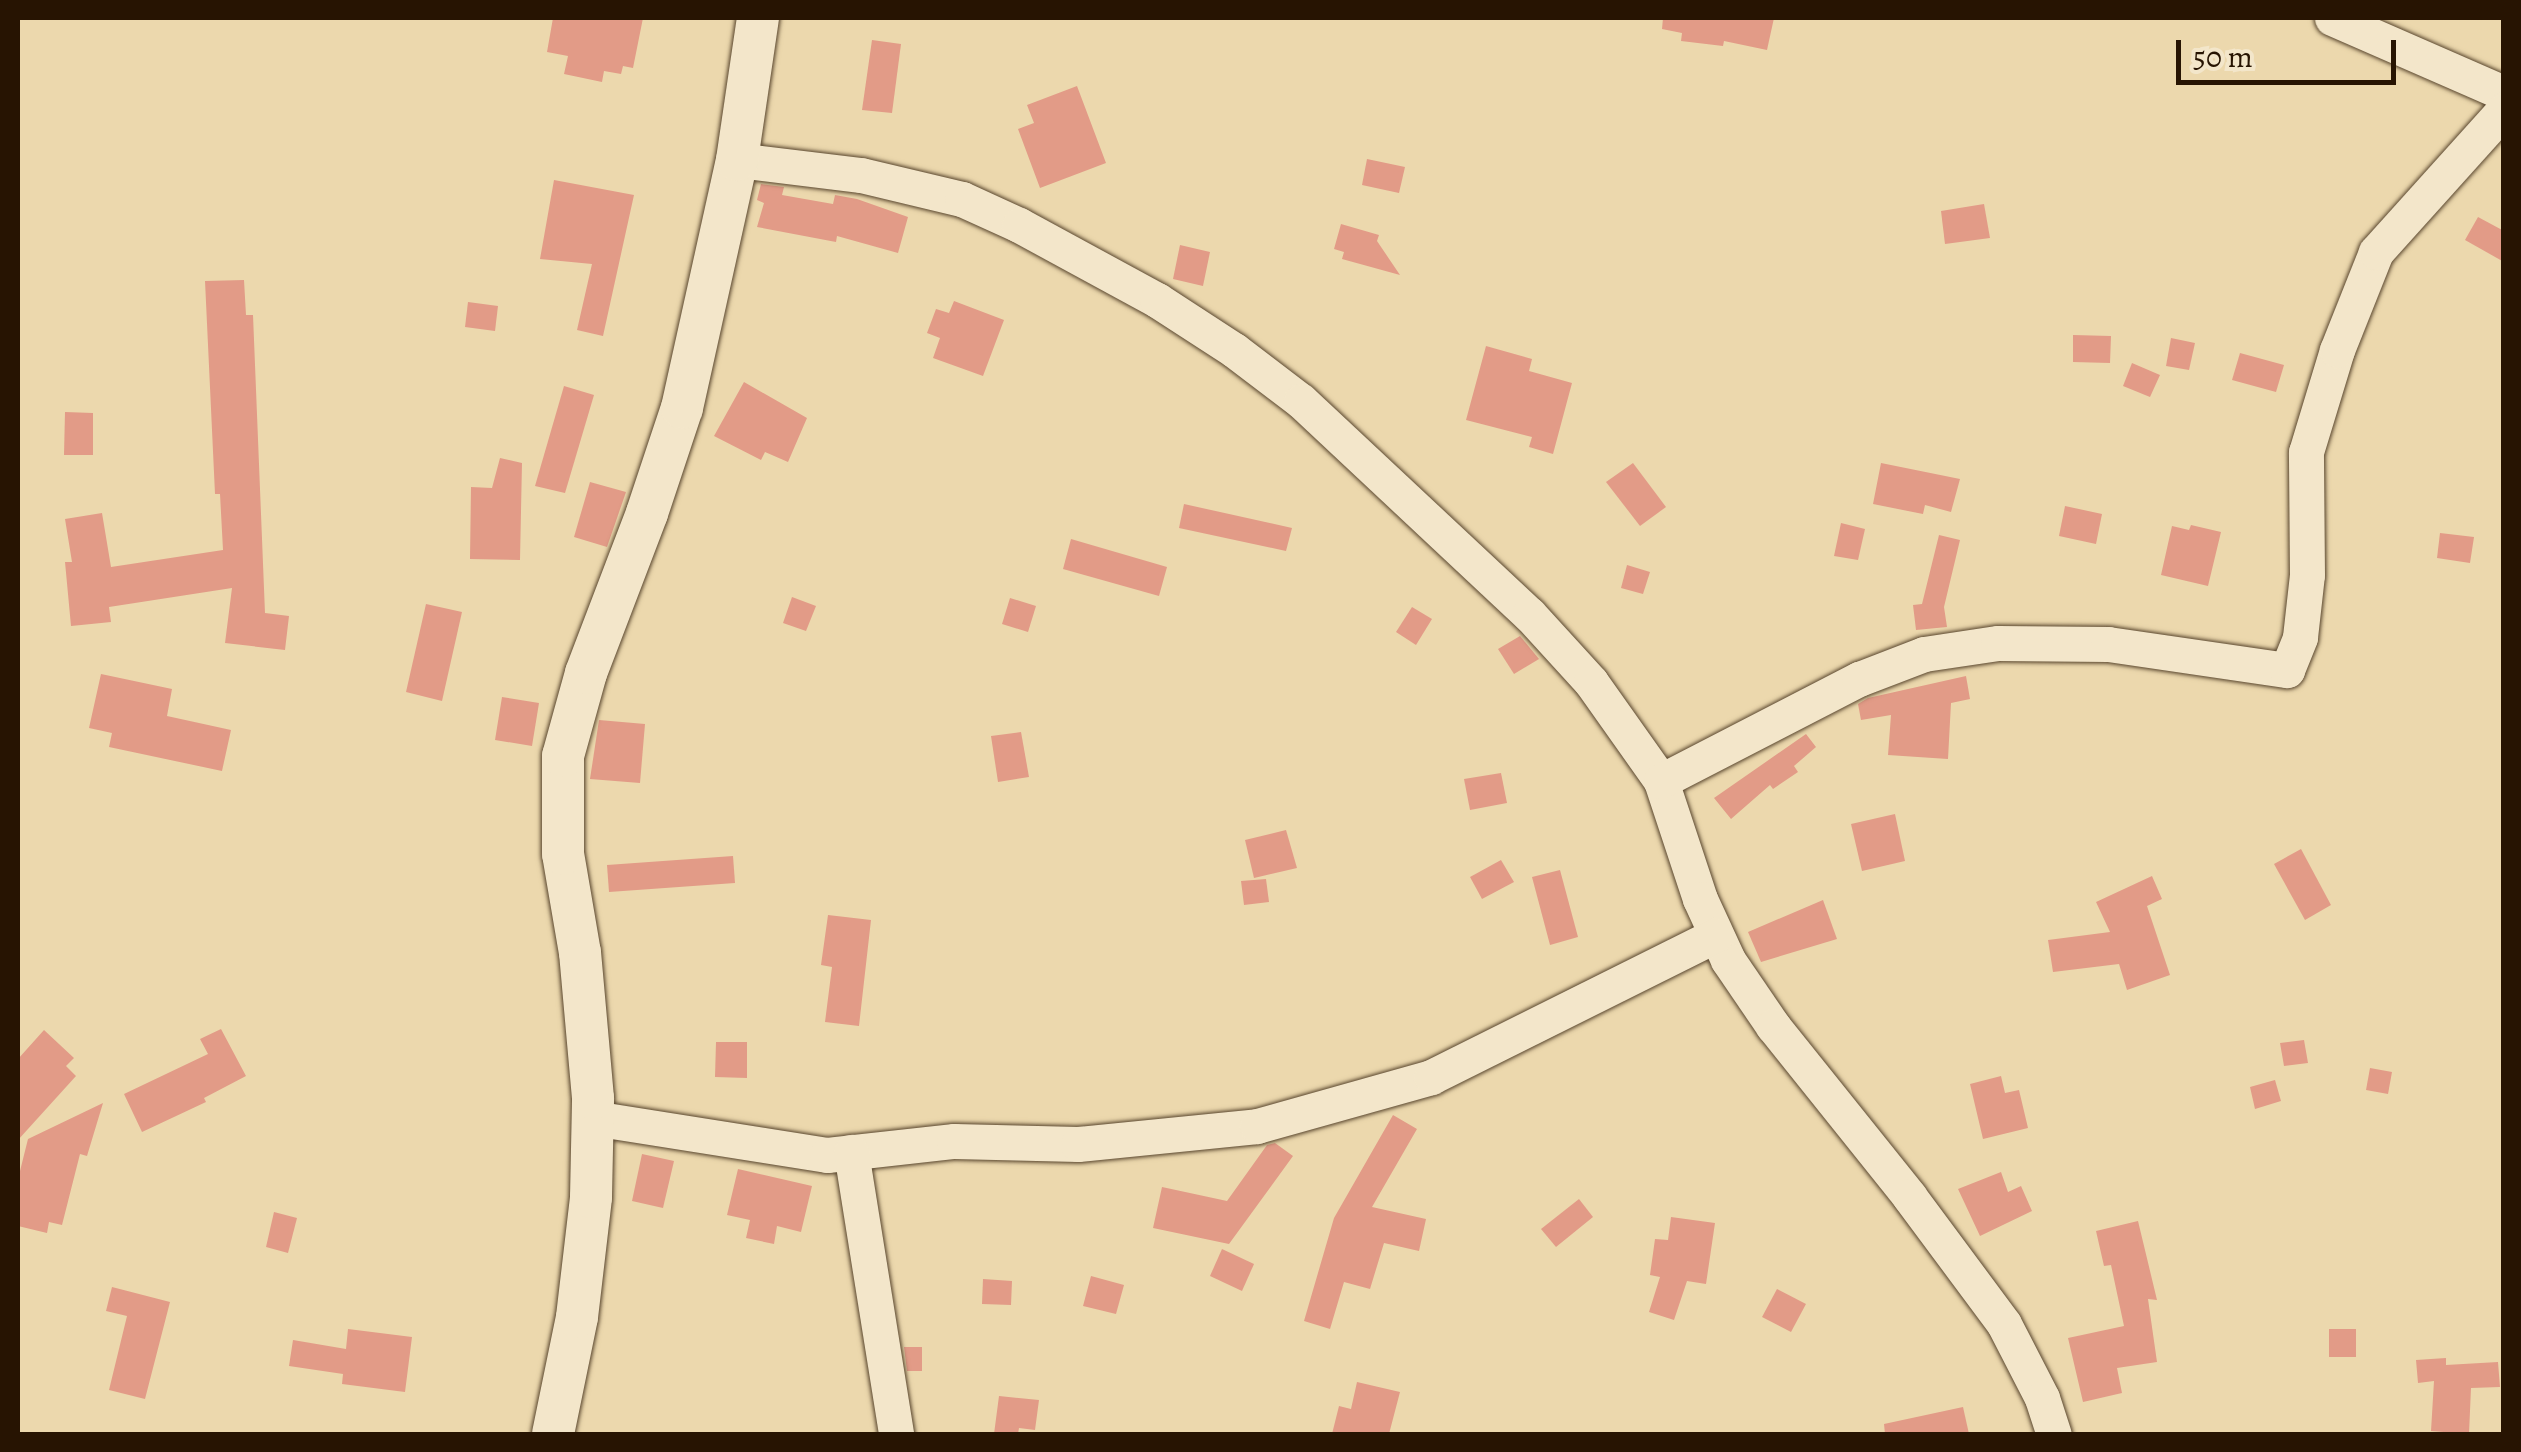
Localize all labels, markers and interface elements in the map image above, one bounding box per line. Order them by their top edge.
scale bar [2181,20,2401,82]
text: 50 m [2193,37,2253,77]

